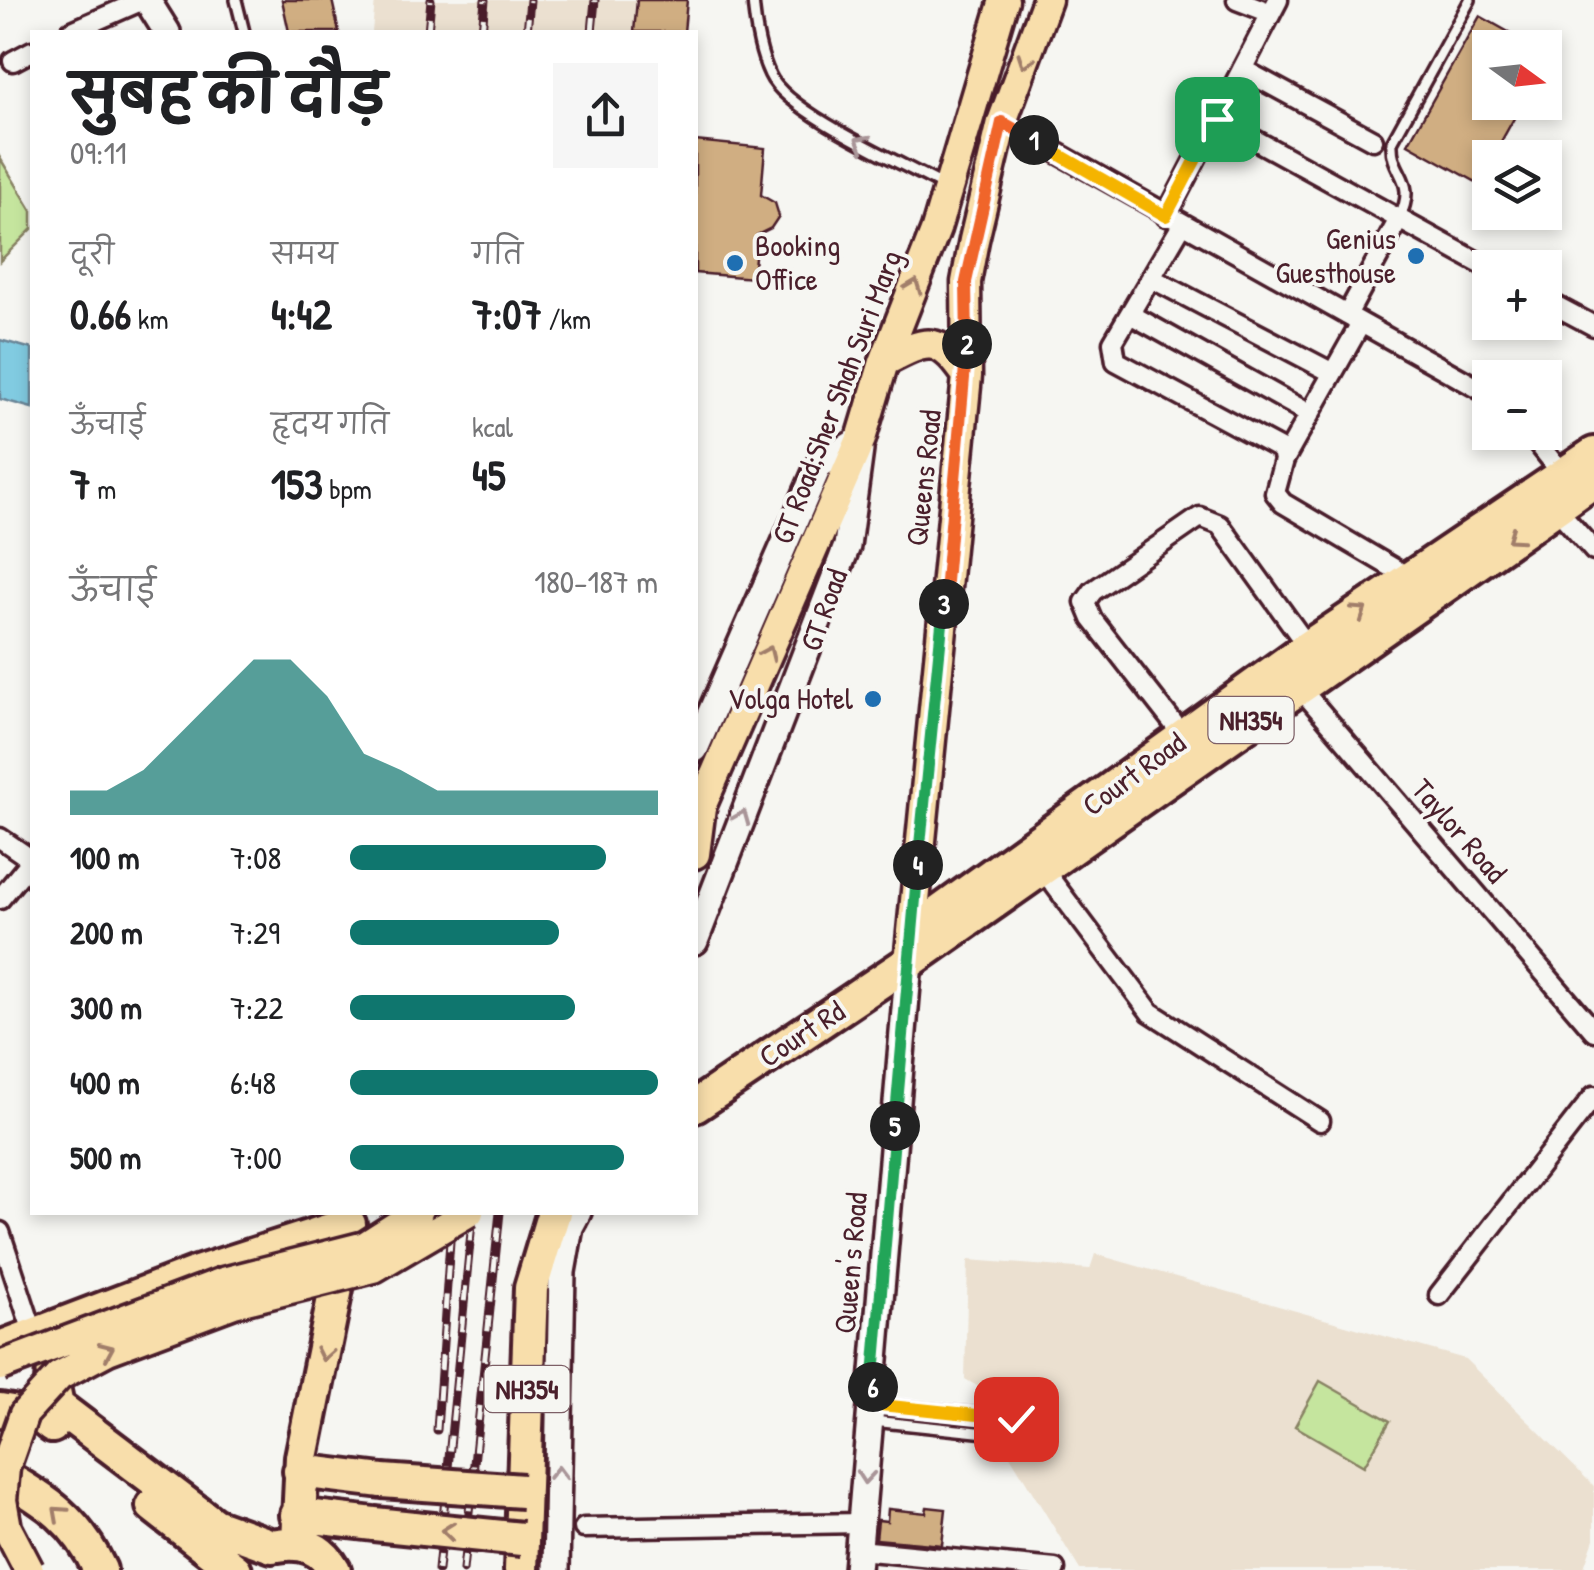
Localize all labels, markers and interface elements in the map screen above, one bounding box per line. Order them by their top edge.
north arrow [1472,30,1562,120]
map controls [1472,30,1562,450]
one-way arrow [1016,52,1037,69]
text: सुबह की दौड़ [70,56,386,130]
button: share [553,63,658,168]
pin [1175,77,1260,162]
icon: arrive [1190,92,1245,147]
pin: 1 [1009,115,1059,165]
text: 1 [1029,121,1039,159]
text: 09:11 [70,131,127,174]
one-way arrow [855,134,873,154]
button: layers [1472,140,1562,230]
place label: Genius Guesthouse [1276,218,1396,292]
place label: Booking Office [755,225,840,299]
text: दूरी [70,235,114,273]
text: समय [271,235,338,273]
text: गति [472,235,523,273]
street label: GT Road;Sher Shah Suri Marg [762,244,911,549]
marker: Genius Guesthouse [1405,245,1427,267]
button: + [1472,250,1562,340]
marker: Booking Office [724,252,746,274]
one-way arrow [902,279,923,296]
text: 0.66 [70,285,131,342]
text: 4:42 [271,285,332,342]
text: 7:07 [472,285,542,342]
text: km [131,300,168,338]
text: /km [542,300,591,338]
pin: 2 [942,319,992,369]
text: 2 [960,325,974,363]
button: − [1472,360,1562,450]
text: ऊँचाई [70,405,145,443]
text: हृदय गति [271,405,389,443]
text: kcal [472,408,513,446]
street label: Queens Road [896,408,950,548]
text: 45 [472,446,506,503]
text: 7 [70,455,91,512]
text: 153 [271,455,323,512]
text: m [91,470,116,508]
text: bpm [323,470,372,508]
one-way arrow [1507,525,1526,543]
text: 180–187 m [534,560,658,603]
street label: GT Road [790,563,856,656]
text: ऊँचाई [70,568,156,611]
pin: 3 [919,579,969,629]
text: 3 [938,585,950,623]
one-way arrow [1348,606,1367,624]
one-way arrow [756,645,776,663]
place label: Volga Hotel [728,678,853,718]
marker: Volga Hotel [862,688,884,710]
road number: NH354 [1208,697,1294,743]
street label: Court Road [1074,722,1193,824]
street label: Taylor Road [1403,770,1516,891]
one-way arrow [731,809,751,827]
text: 100 m [70,836,139,879]
text: 7:08 [230,836,281,879]
pin: 4 [893,840,943,890]
text: 4 [913,846,923,884]
text: 200 m [70,911,143,954]
text: 7:29 [230,911,280,954]
text: 300 m [70,986,142,1029]
text: 7:22 [230,986,283,1029]
street label: Court Rd [751,990,852,1076]
text: 400 m [70,1061,140,1104]
text: 6:48 [230,1061,276,1104]
pin: 5 [870,1101,920,1151]
text: 5 [889,1107,901,1145]
text: 500 m [70,1136,141,1179]
text: 7:00 [230,1136,282,1179]
street label: Queen's Road [824,1190,876,1335]
one-way arrow [97,1342,115,1362]
one-way arrow [315,1345,336,1362]
pin: 6 [848,1362,898,1412]
road number: NH354 [484,1366,570,1412]
text: 6 [867,1368,879,1406]
pin [974,1377,1059,1462]
icon: check [989,1392,1044,1447]
one-way arrow [547,1464,569,1480]
one-way arrow [855,1470,877,1486]
one-way arrow [52,1507,71,1525]
one-way arrow [439,1521,455,1542]

